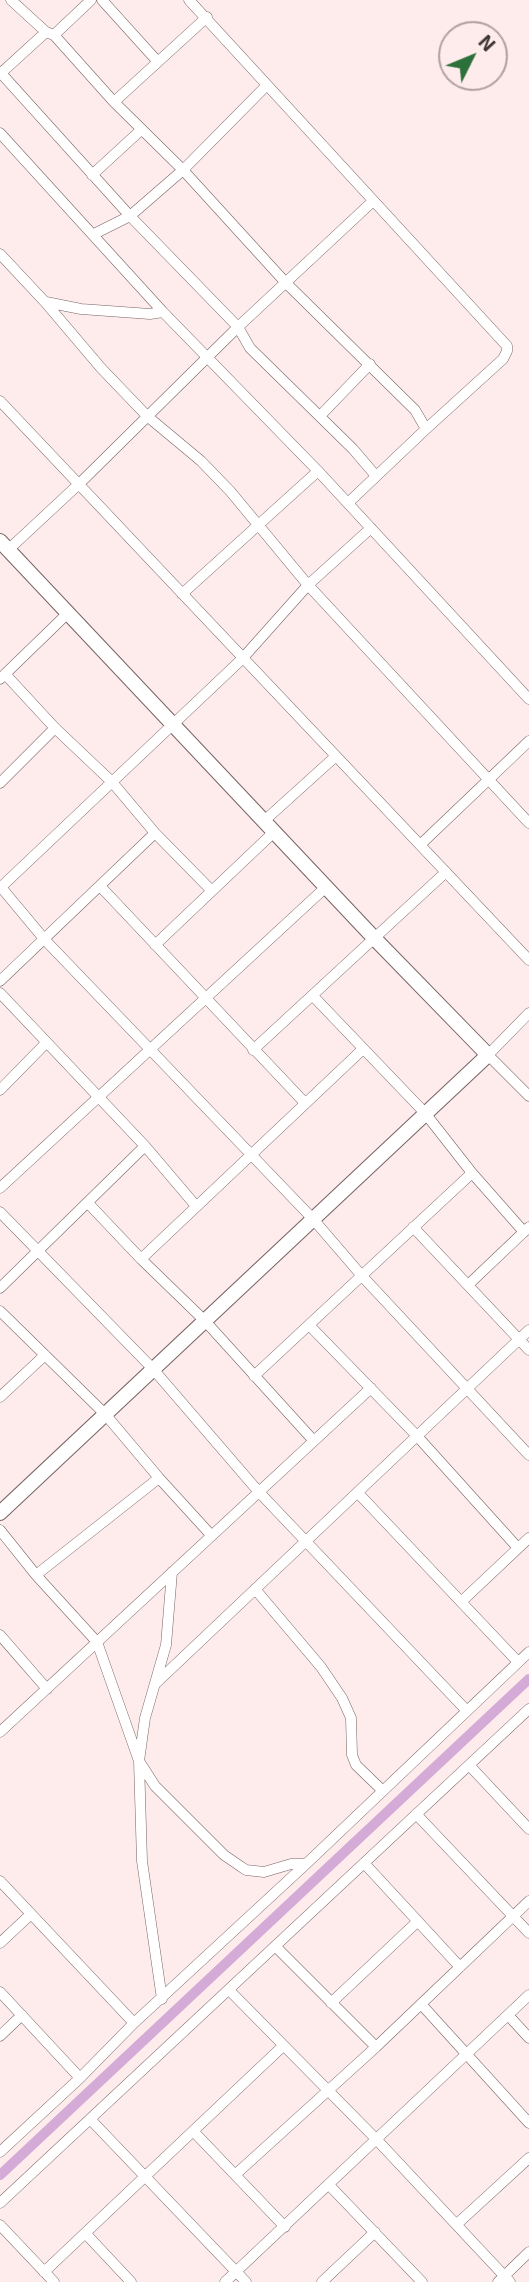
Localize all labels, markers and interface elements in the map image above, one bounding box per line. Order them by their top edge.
north arrow [438,21,508,91]
text: N [474,30,500,56]

